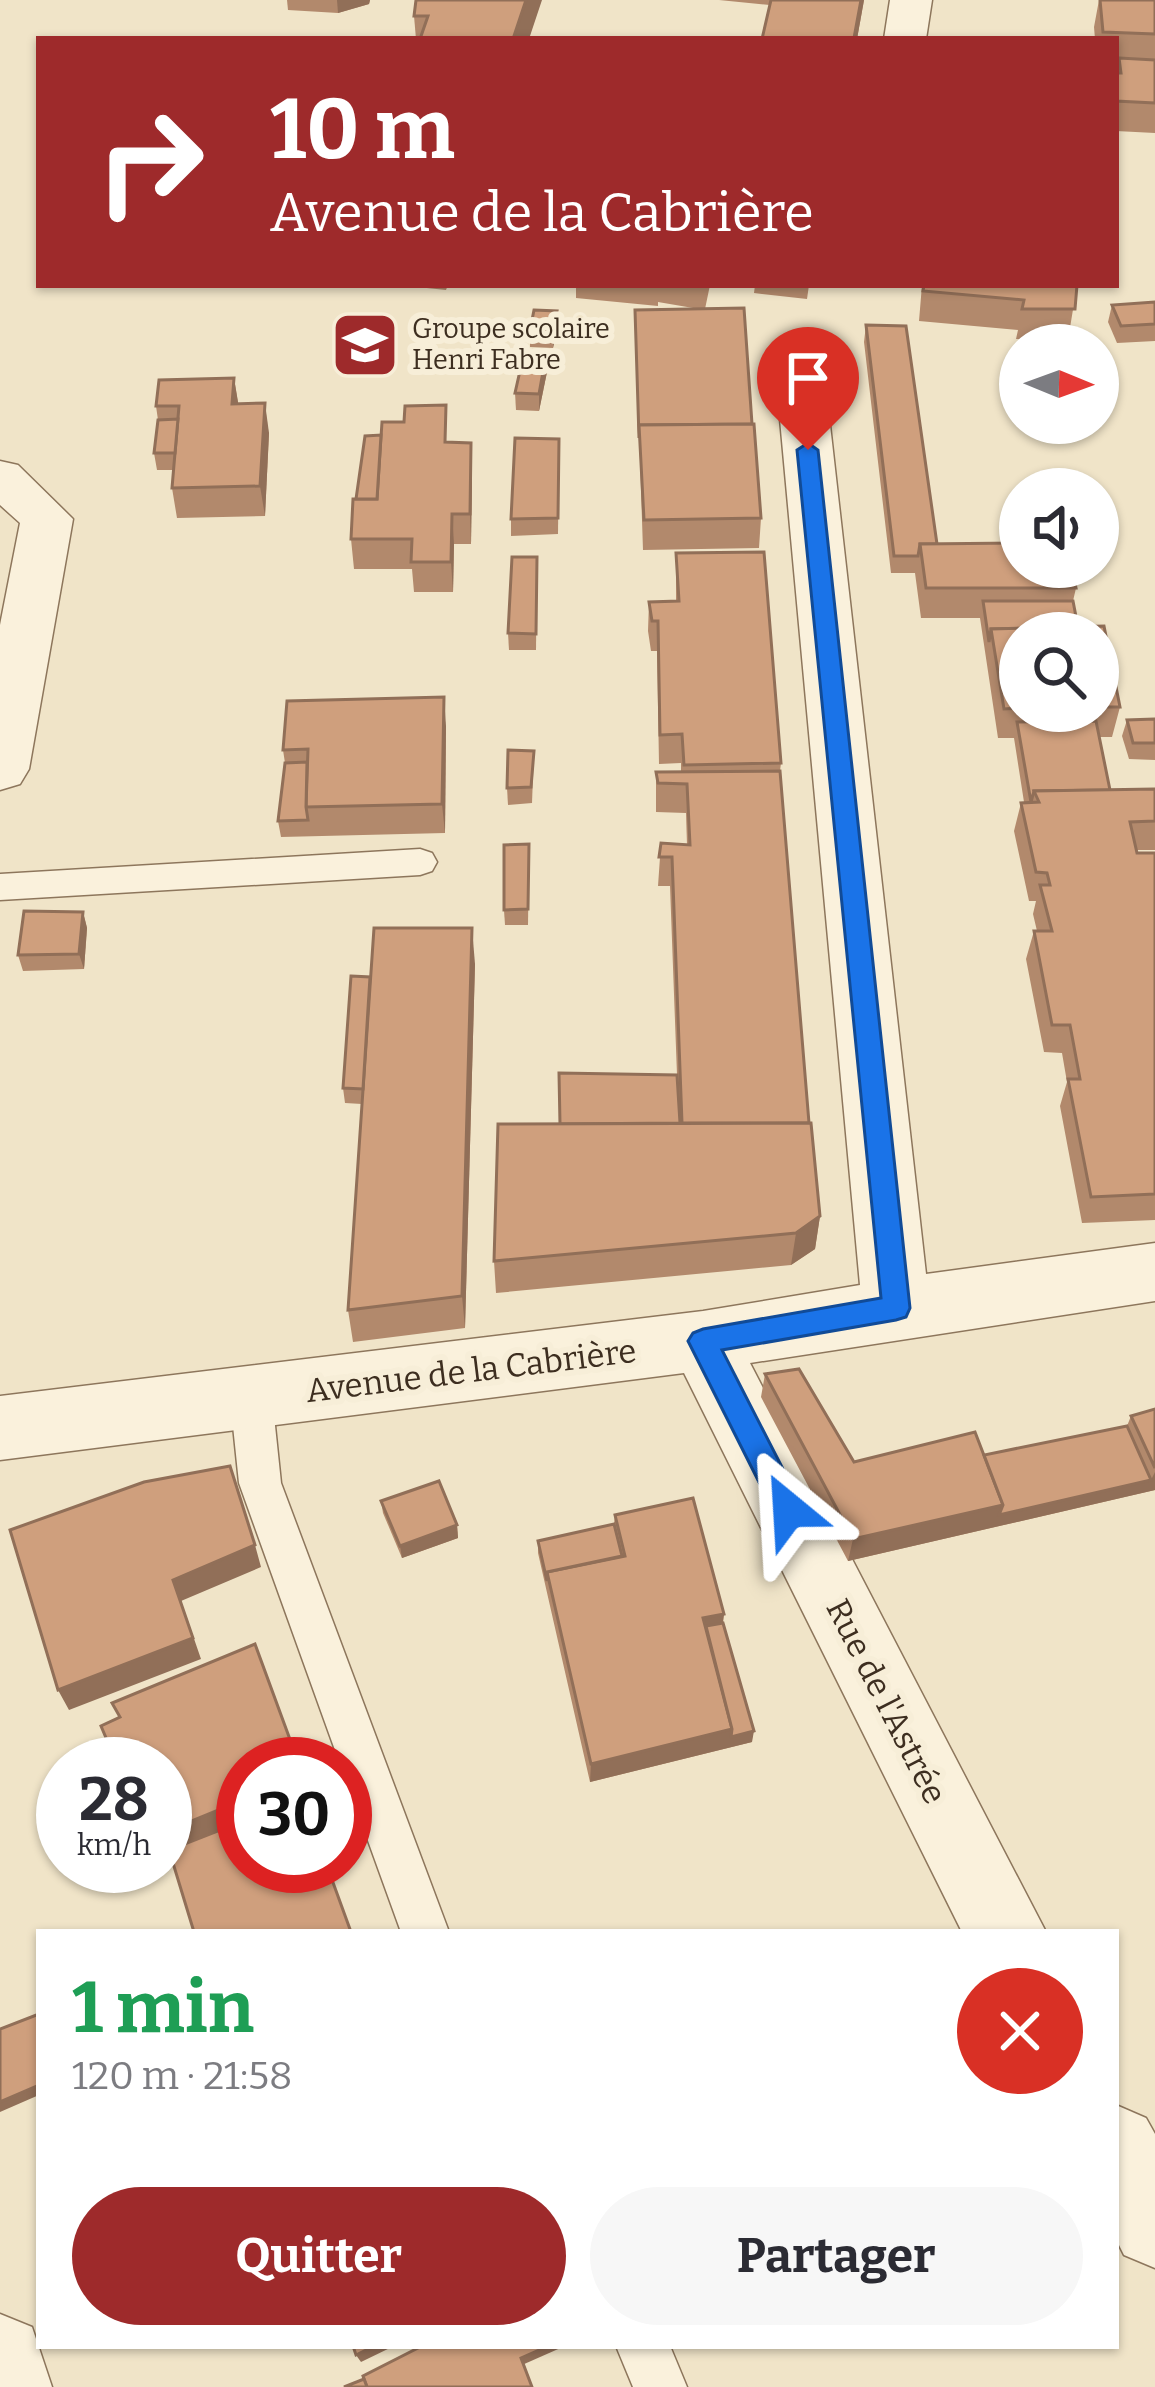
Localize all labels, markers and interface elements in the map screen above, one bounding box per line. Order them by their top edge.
text: 10 m [270,79,455,180]
icon: right [72,84,228,240]
text: Avenue de la Cabrière [270,181,814,245]
school or university icon: Groupe scolaire Henri Fabre [330,310,400,380]
place label: Groupe scolaire Henri Fabre [412,313,610,376]
north arrow [999,324,1119,444]
map controls [999,324,1119,732]
pin [757,327,859,450]
icon: arrive [775,345,841,411]
button: sound [999,468,1119,588]
button: search [999,612,1119,732]
street label: Avenue de la Cabrière [304,1331,638,1411]
position arrow [726,1447,852,1573]
street label: Rue de l'Astrée [817,1592,955,1810]
speed limit sign: 30 [216,1737,372,1893]
text: 28 [79,1764,149,1836]
text: km/h [77,1827,151,1863]
text: 1 min [72,1965,254,2051]
button: close [957,1968,1083,2094]
text: 120 m · 21:58 [72,2053,292,2099]
button: Quitter [72,2187,566,2325]
button: Partager [590,2187,1083,2325]

